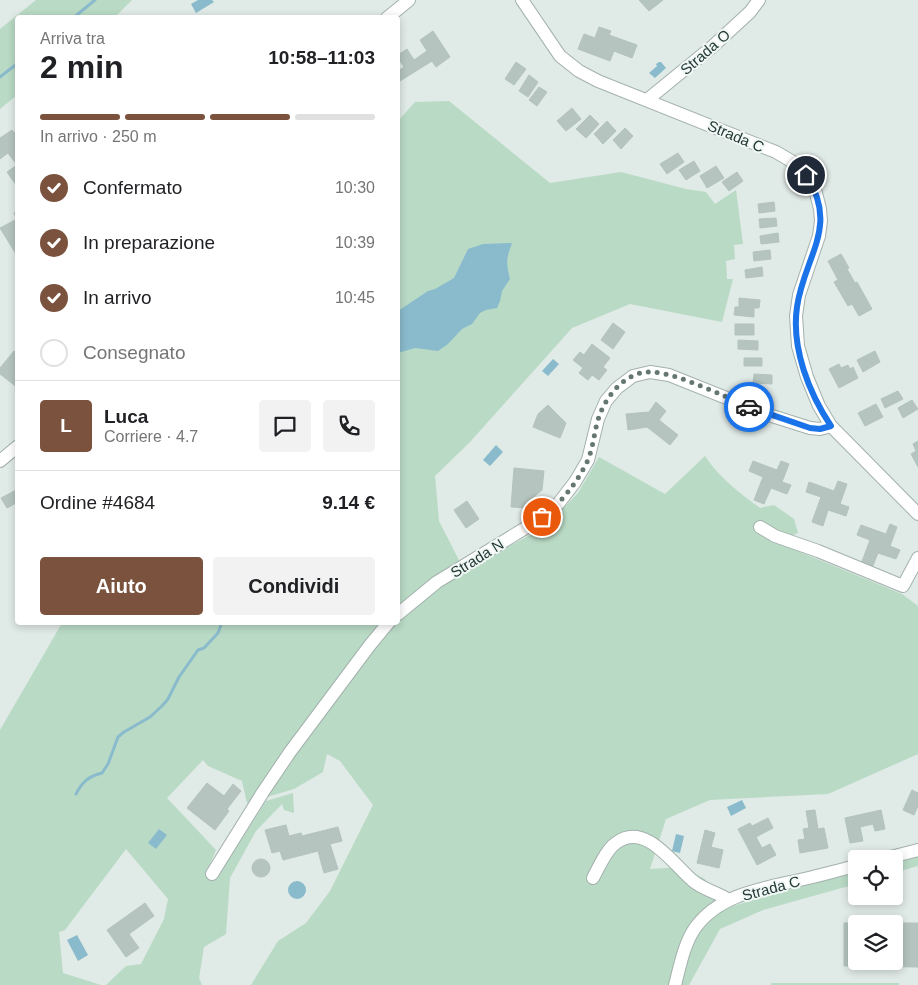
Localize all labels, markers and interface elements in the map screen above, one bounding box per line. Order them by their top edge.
street label: Strada O [677,26,733,78]
text: Arriva tra [40,30,105,47]
text: 10:58–11:03 [268,47,375,68]
text: 2 min [40,49,124,85]
street label: Strada C [705,117,767,155]
text: In arrivo · 250 m [40,128,156,145]
pin [785,154,827,196]
icon: home [792,161,820,189]
icon: check [40,174,68,202]
text: Confermato [83,177,182,198]
text: 10:30 [335,179,375,196]
icon: check [40,229,68,257]
text: In preparazione [83,232,215,253]
text: 10:39 [335,234,375,251]
icon: check [40,284,68,312]
text: In arrivo [83,287,152,308]
text: 10:45 [335,289,375,306]
text: Consegnato [83,342,185,363]
courier [724,382,774,432]
icon: car [735,393,763,421]
button: chat [259,400,311,452]
button: phone [323,400,375,452]
text: Luca [104,406,148,427]
text: L [60,415,72,436]
text: Corriere · 4.7 [104,428,198,445]
text: Ordine #4684 [40,492,155,513]
text: 9.14 € [322,492,375,513]
pin [521,496,563,538]
icon: bag [528,503,556,531]
street label: Strada N [447,535,507,581]
button: Aiuto [40,557,203,615]
button: Condividi [213,557,375,615]
map controls [848,850,903,970]
button: locate [848,850,903,905]
street label: Strada C [740,872,802,904]
button: layers [848,915,903,970]

